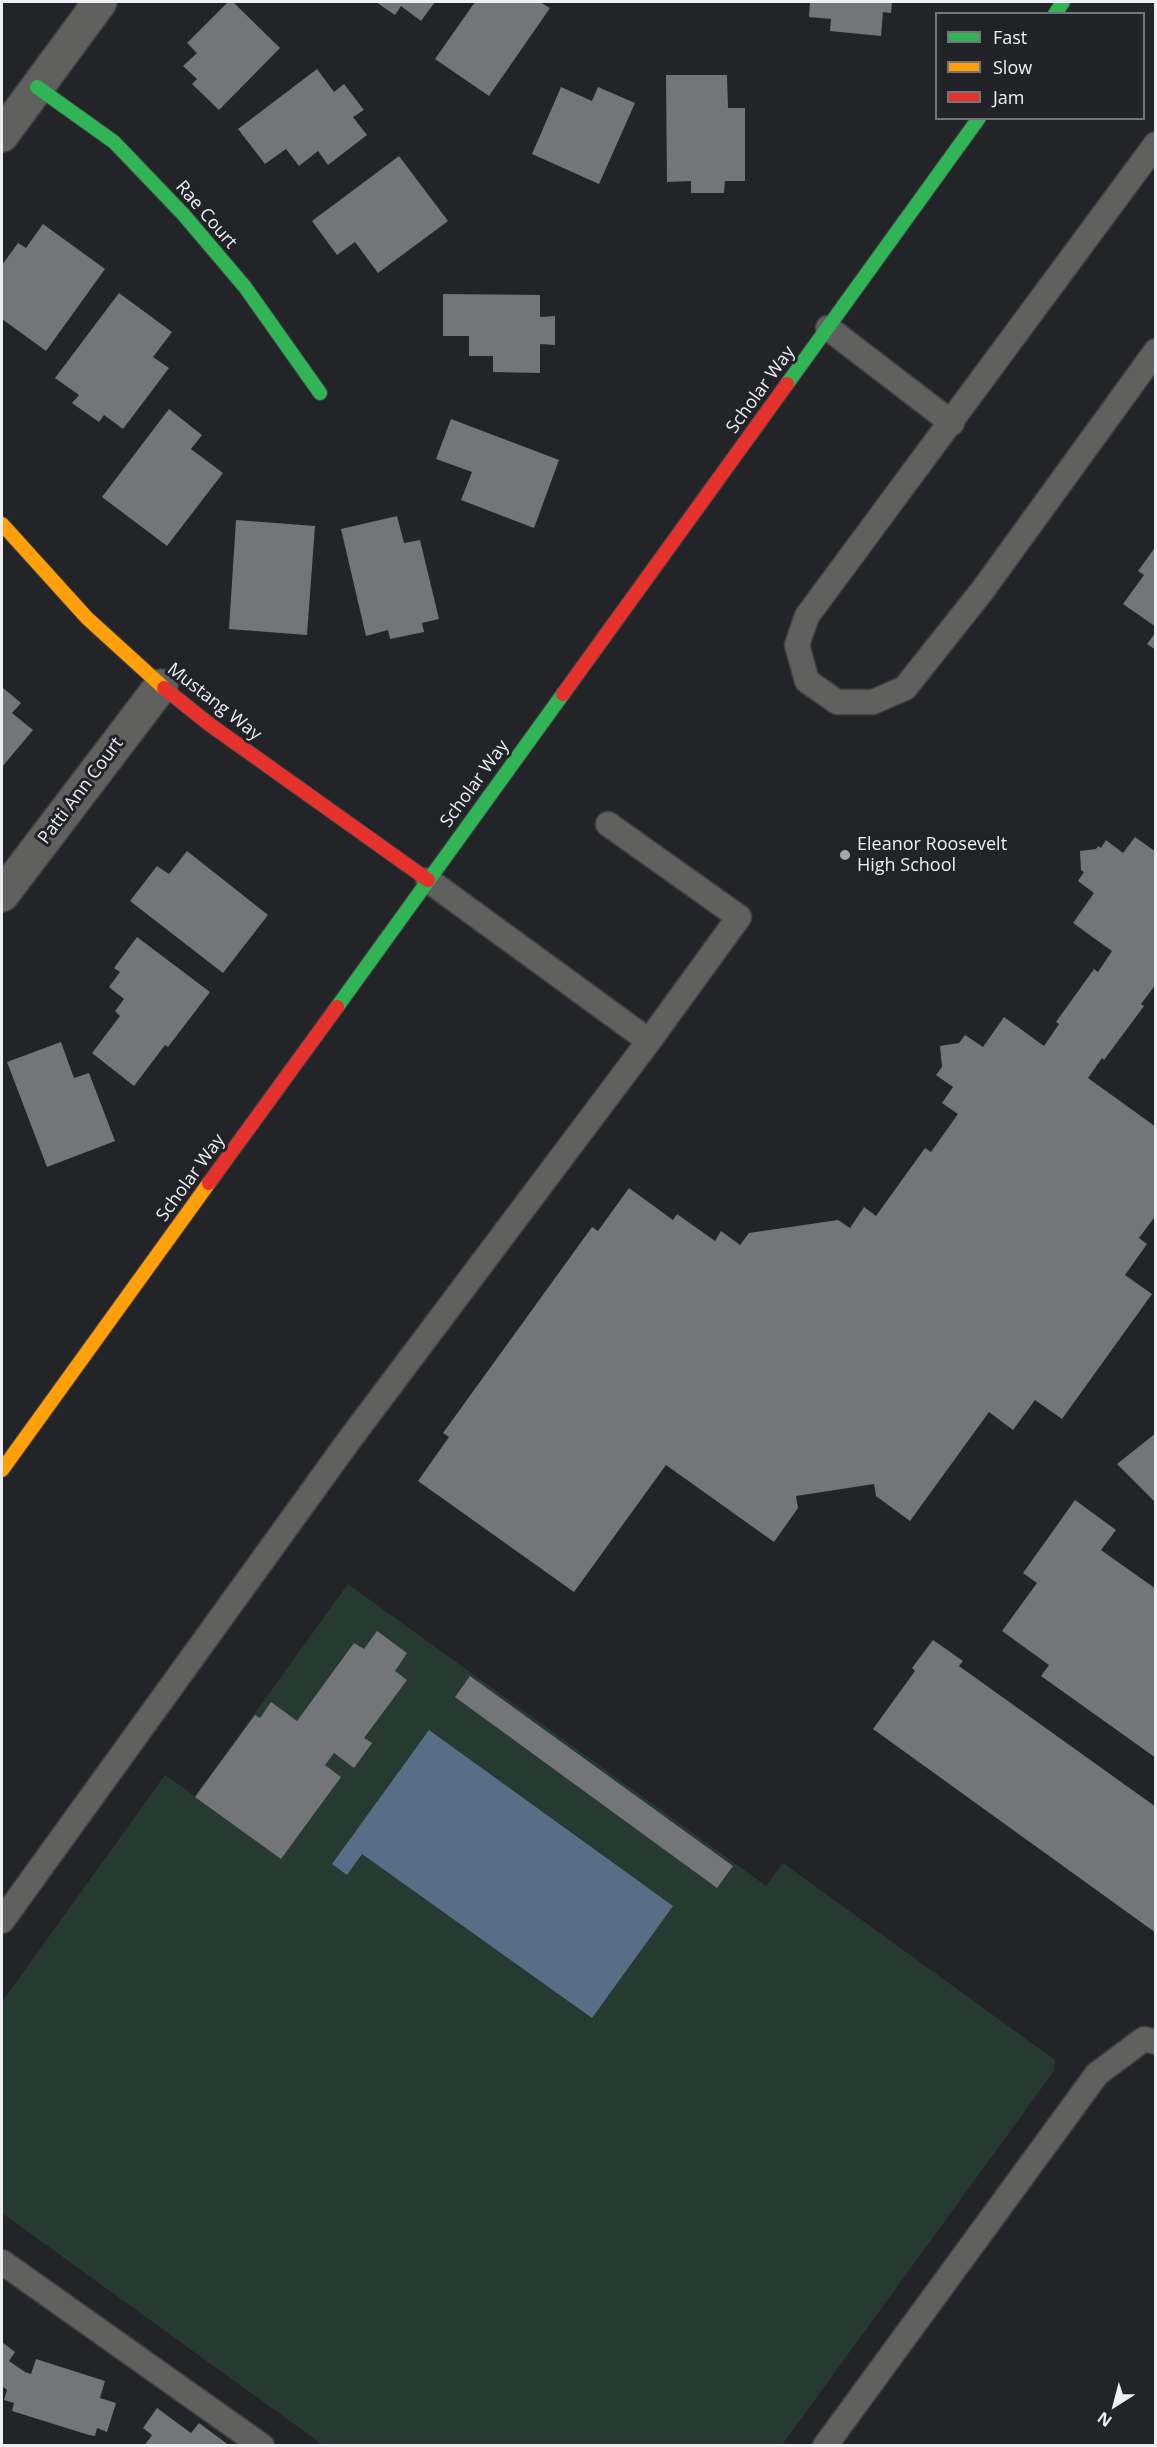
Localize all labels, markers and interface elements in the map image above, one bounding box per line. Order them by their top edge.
legend [935,12,1145,120]
text: Fast [993,25,1027,49]
text: Slow [993,55,1032,79]
text: Jam [993,85,1025,109]
street label: Rae Court [171,177,241,253]
street label: Scholar Way [722,342,800,438]
street label: Mustang Way [163,659,265,745]
street label: Patti Ann Court [34,733,128,849]
street label: Scholar Way [436,736,514,832]
place label: Eleanor Roosevelt High School [857,834,1007,876]
marker: Eleanor Roosevelt High School [838,848,852,862]
street label: Scholar Way [152,1130,230,1226]
north arrow [1085,2375,1145,2435]
text: N [1093,2407,1116,2432]

